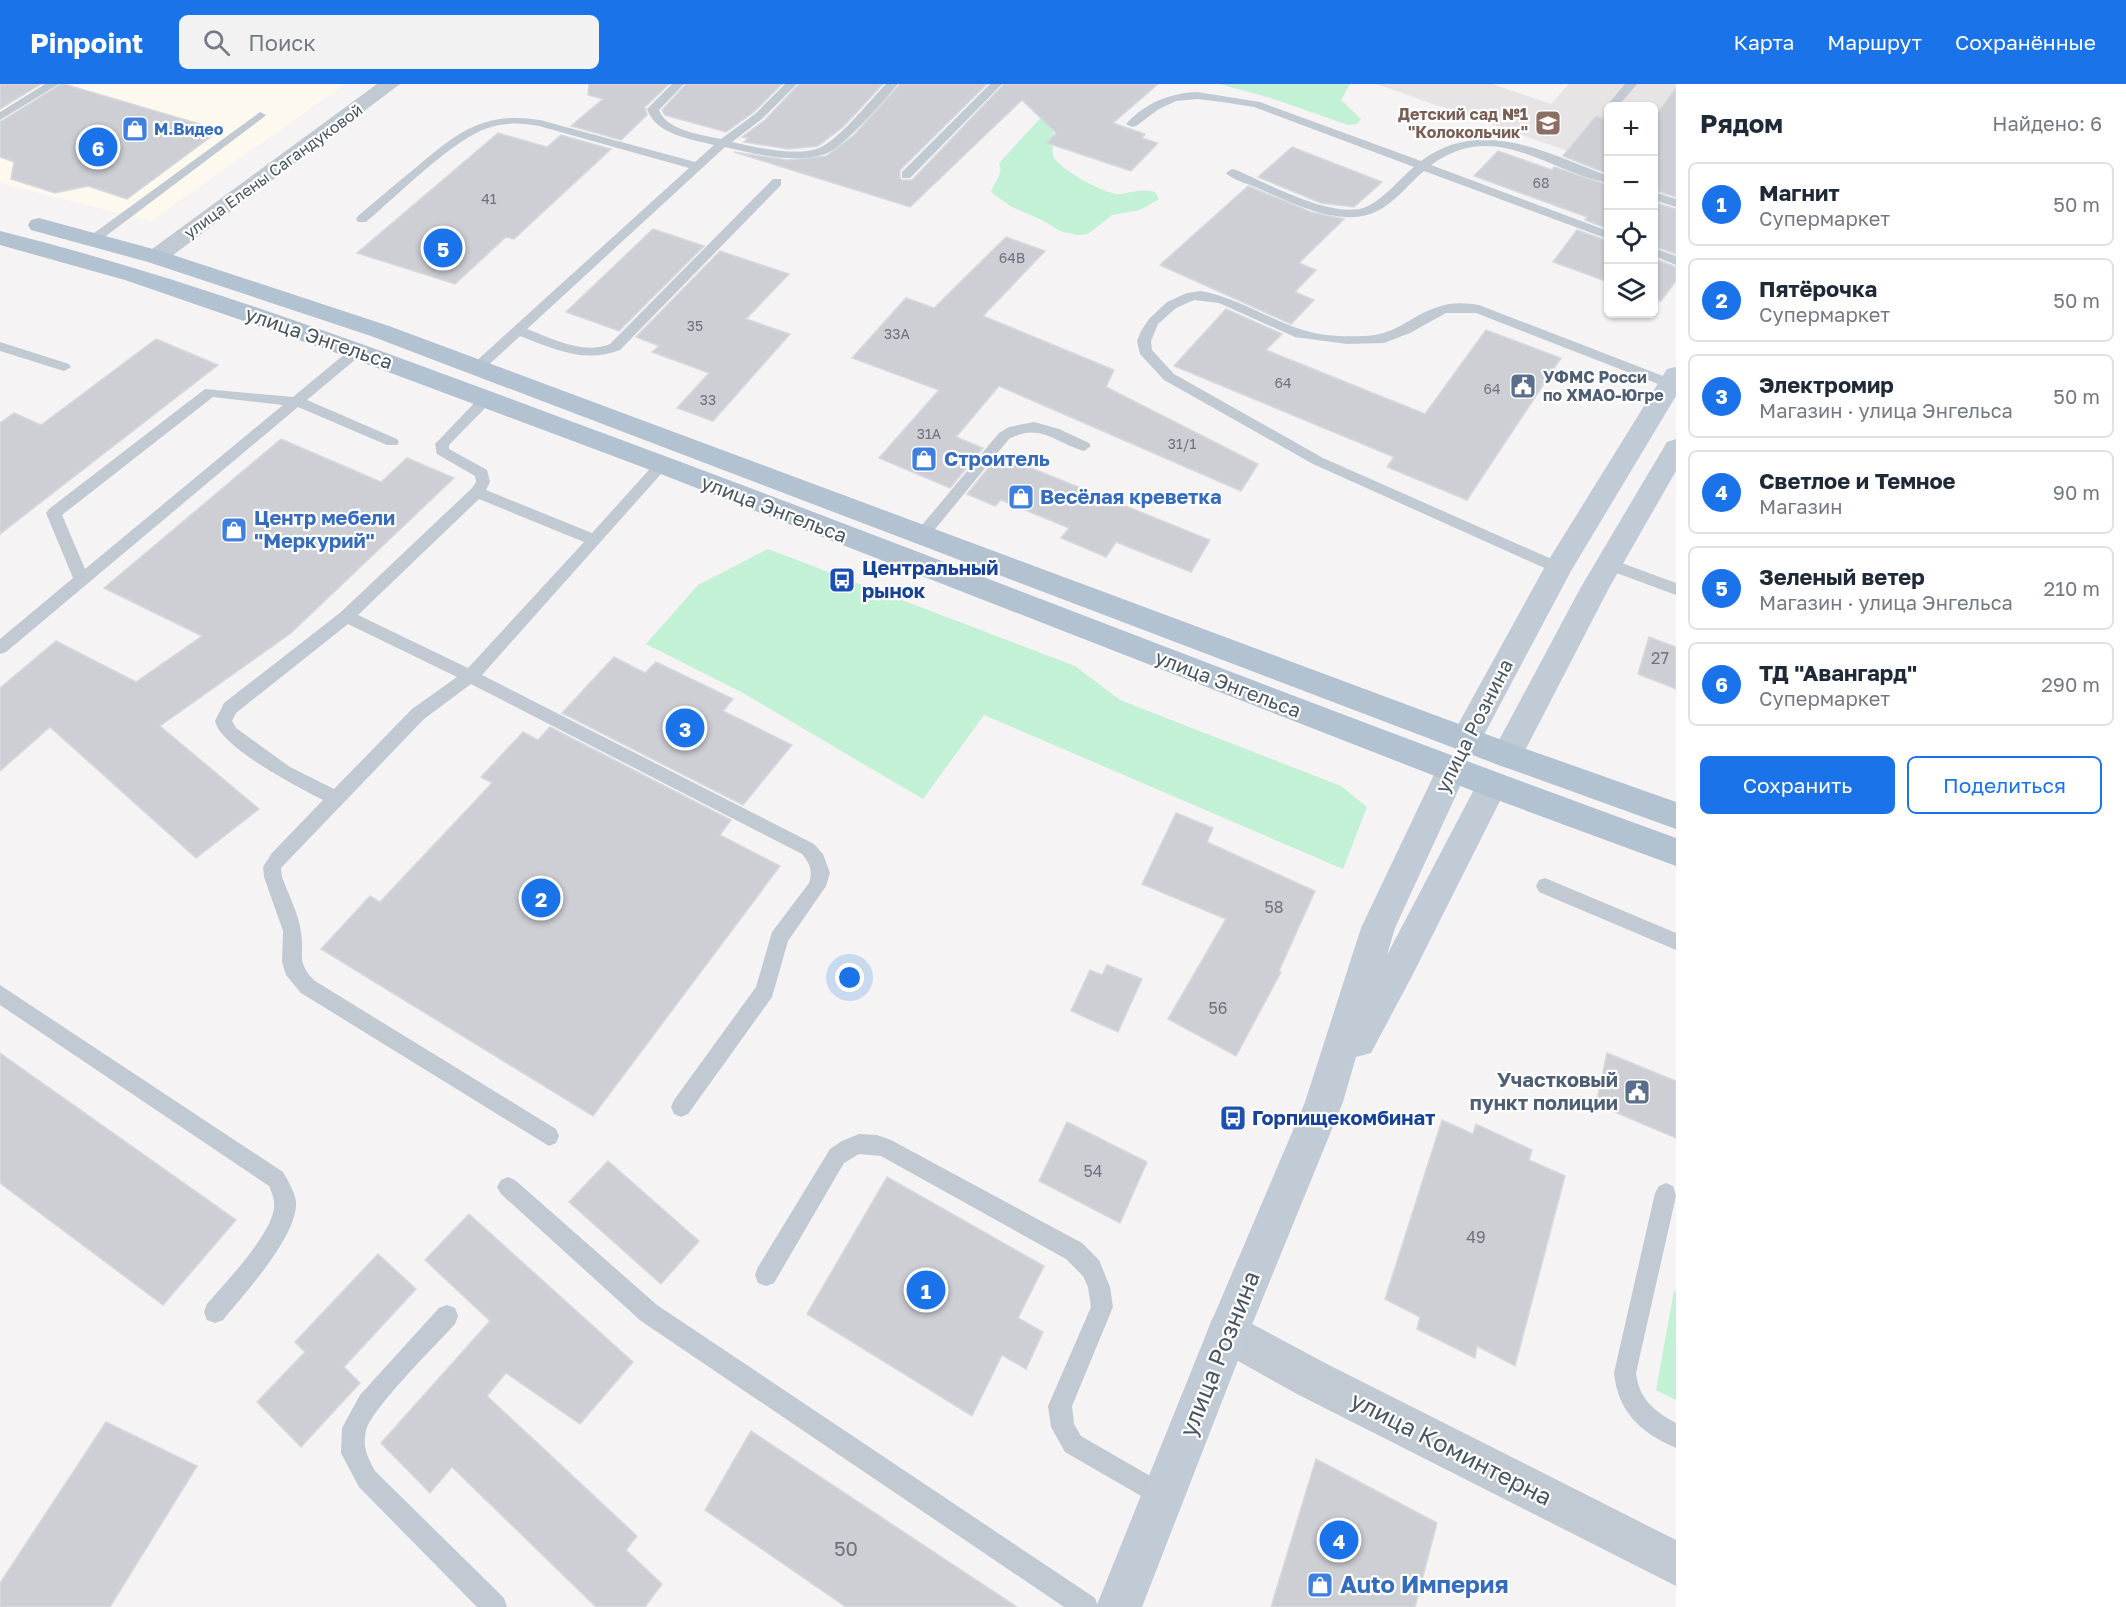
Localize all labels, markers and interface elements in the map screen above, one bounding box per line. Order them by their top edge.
search box [179,15,599,69]
text: Pinpoint [30,26,143,59]
icon: search [200,26,233,59]
text: Поиск [248,29,316,56]
text: Карта [1733,29,1794,55]
text: Маршрут [1827,29,1922,55]
text: Сохранённые [1955,29,2096,55]
street label: улица Елены Сагандуковой [180,99,366,243]
map controls [1604,102,1658,318]
button: + [1604,102,1658,156]
place label: Детский сад №1 "Колокольчик" [1398,104,1528,142]
school or university icon: Детский сад №1 "Колокольчик" [1533,108,1563,138]
text: Рядом [1700,108,1783,139]
text: Найдено: 6 [1992,111,2102,135]
shop icon: М.Видео [120,114,150,144]
place label: М.Видео [154,119,224,139]
pin: 6 [78,124,118,170]
button: − [1604,156,1658,210]
house number: 68 [1532,174,1550,191]
text: Магнит [1759,179,1840,206]
house number: 41 [481,190,497,207]
text: 1 [1716,192,1727,216]
text: 50 m [2053,192,2100,216]
text: Супермаркет [1759,206,1890,230]
button: locate [1604,210,1658,264]
pin: 5 [424,226,462,270]
house number: 64В [999,249,1025,266]
button: layers [1604,264,1658,318]
text: Пятёрочка [1759,275,1877,302]
text: 2 [1715,288,1728,312]
text: 50 m [2053,288,2100,312]
street label: улица Энгельса [242,301,396,374]
text: Супермаркет [1759,302,1890,326]
house number: 35 [687,317,703,334]
house number: 33А [884,325,910,342]
place label: УФМС Росси по ХМАО-Югре [1543,367,1664,405]
public building icon: УФМС Росси по ХМАО-Югре [1508,371,1538,401]
text: Электромир [1759,371,1894,398]
house number: 64 [1274,374,1292,391]
house number: 64 [1483,380,1501,397]
text: 3 [1715,384,1728,408]
text: 50 m [2053,384,2100,408]
house number: 33 [700,391,716,408]
text: Магазин · улица Энгельса [1759,398,2013,422]
house number: 31А [917,425,942,442]
house number: 31/1 [1168,435,1196,452]
shop icon: Строитель [909,444,939,474]
place label: Строитель [944,446,1050,470]
text: Светлое и Темное [1759,467,1956,494]
street label: улица Энгельса [698,469,851,547]
text: 4 [1715,480,1728,504]
text: 90 m [2053,480,2100,504]
shop icon: Весёлая креветка [1006,482,1036,512]
place label: Весёлая креветка [1040,484,1222,508]
text: Магазин [1759,494,1843,518]
place label: Центр мебели "Меркурий" [254,505,395,552]
shop icon: Центр мебели "Меркурий" [219,515,249,545]
place label: Центральный рынок [862,555,998,602]
text: Зеленый ветер [1759,563,1925,590]
bus stop icon: Центральный рынок [827,565,857,595]
text: 5 [1715,576,1728,600]
text: 210 m [2044,576,2100,600]
text: Магазин · улица Энгельса [1759,590,2013,614]
street label: улица Энгельса [1152,644,1305,722]
house number: 27 [1651,648,1669,668]
street label: улица Рознина [1429,655,1517,796]
text: ТД "Авангард" [1759,659,1917,686]
text: 6 [1715,672,1728,696]
text: 290 m [2041,672,2100,696]
text: Супермаркет [1759,686,1890,710]
pin: 3 [666,706,704,750]
button: Сохранить [1700,756,1895,814]
button: Поделиться [1907,756,2102,814]
pin: 2 [522,876,560,920]
house number: 58 [1264,897,1284,917]
your location [835,963,864,992]
house number: 56 [1209,998,1227,1018]
place label: Участковый пункт полиции [1470,1067,1618,1114]
public building icon: Участковый пункт полиции [1622,1077,1652,1107]
bus stop icon: Горпищекомбинат [1218,1103,1248,1133]
place label: Горпищекомбинат [1252,1105,1435,1129]
house number: 54 [1083,1161,1103,1181]
house number: 49 [1466,1227,1486,1247]
street label: улица Рознина [1172,1266,1265,1441]
pin: 1 [906,1268,946,1312]
street label: улица Коминтерна [1346,1384,1557,1511]
pin: 4 [1320,1518,1358,1562]
house number: 50 [834,1536,858,1560]
place label: Auto Империя [1340,1569,1508,1598]
shop icon: Auto Империя [1305,1570,1335,1600]

